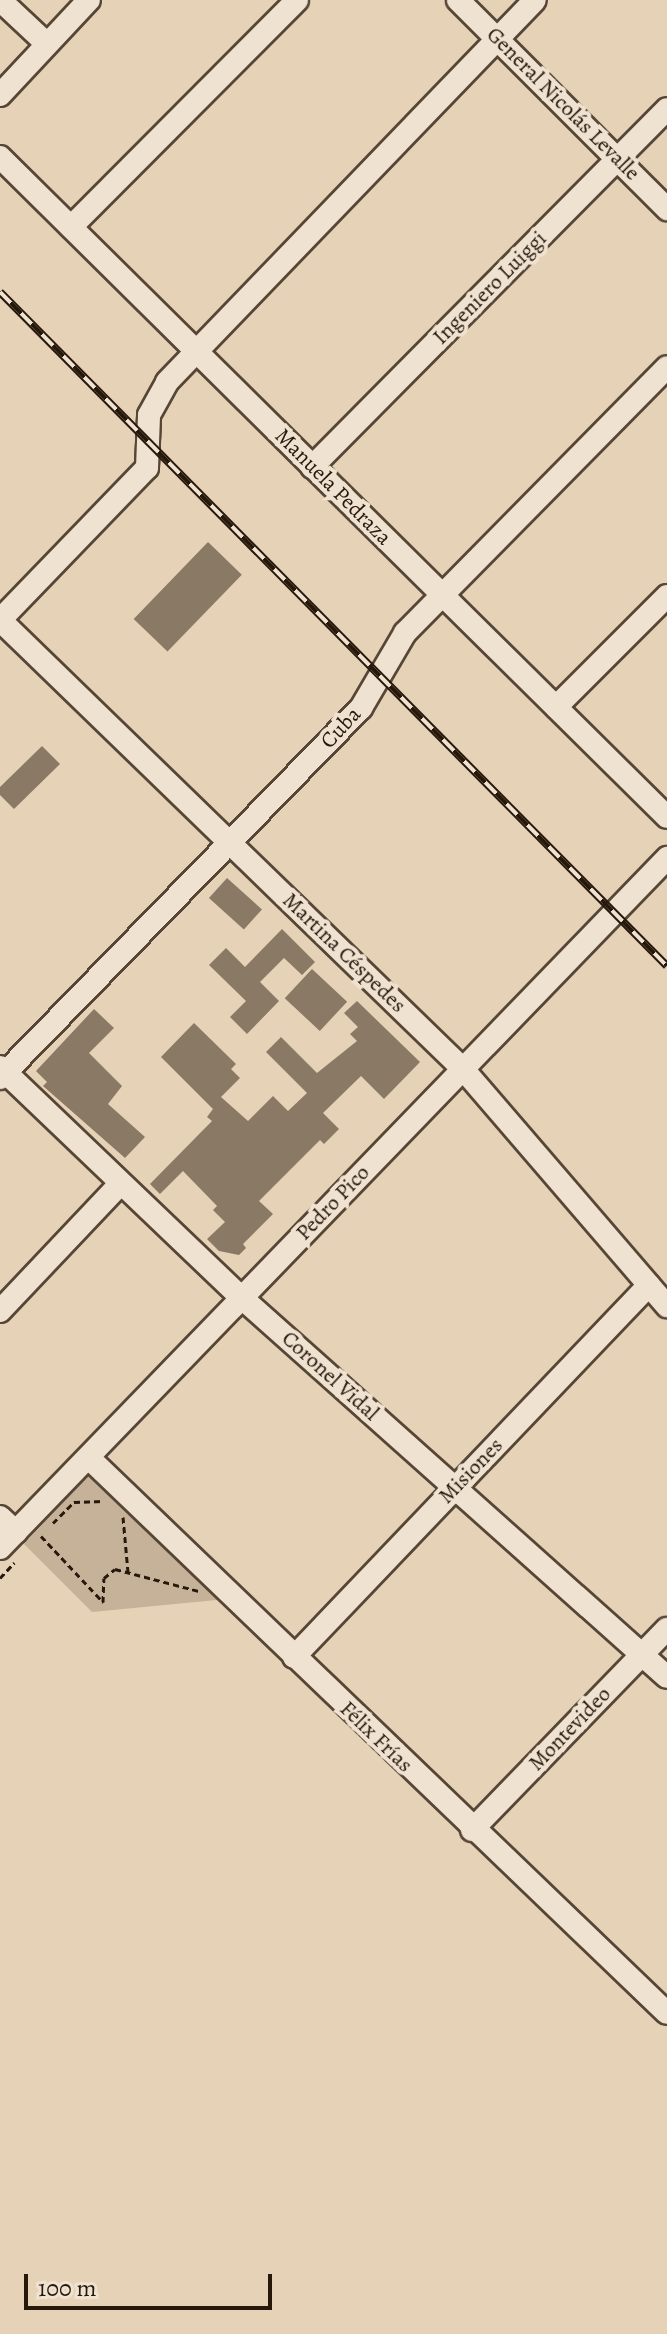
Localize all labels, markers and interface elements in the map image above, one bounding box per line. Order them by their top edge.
street label: General Nicolás Levalle [481,22,645,186]
street label: Ingeniero Luiggi [428,226,552,350]
street label: Manuela Pedraza [269,423,397,551]
street label: Cuba [315,702,367,754]
street label: Martina Céspedes [277,888,411,1018]
street label: Pedro Pico [291,1160,375,1246]
street label: Coronel Vidal [276,1326,384,1426]
street label: Misiones [433,1433,509,1509]
street label: Montevideo [523,1681,617,1777]
street label: Félix Frías [334,1696,418,1778]
scale bar [28,2258,276,2308]
text: 100 m [38,2272,97,2304]

